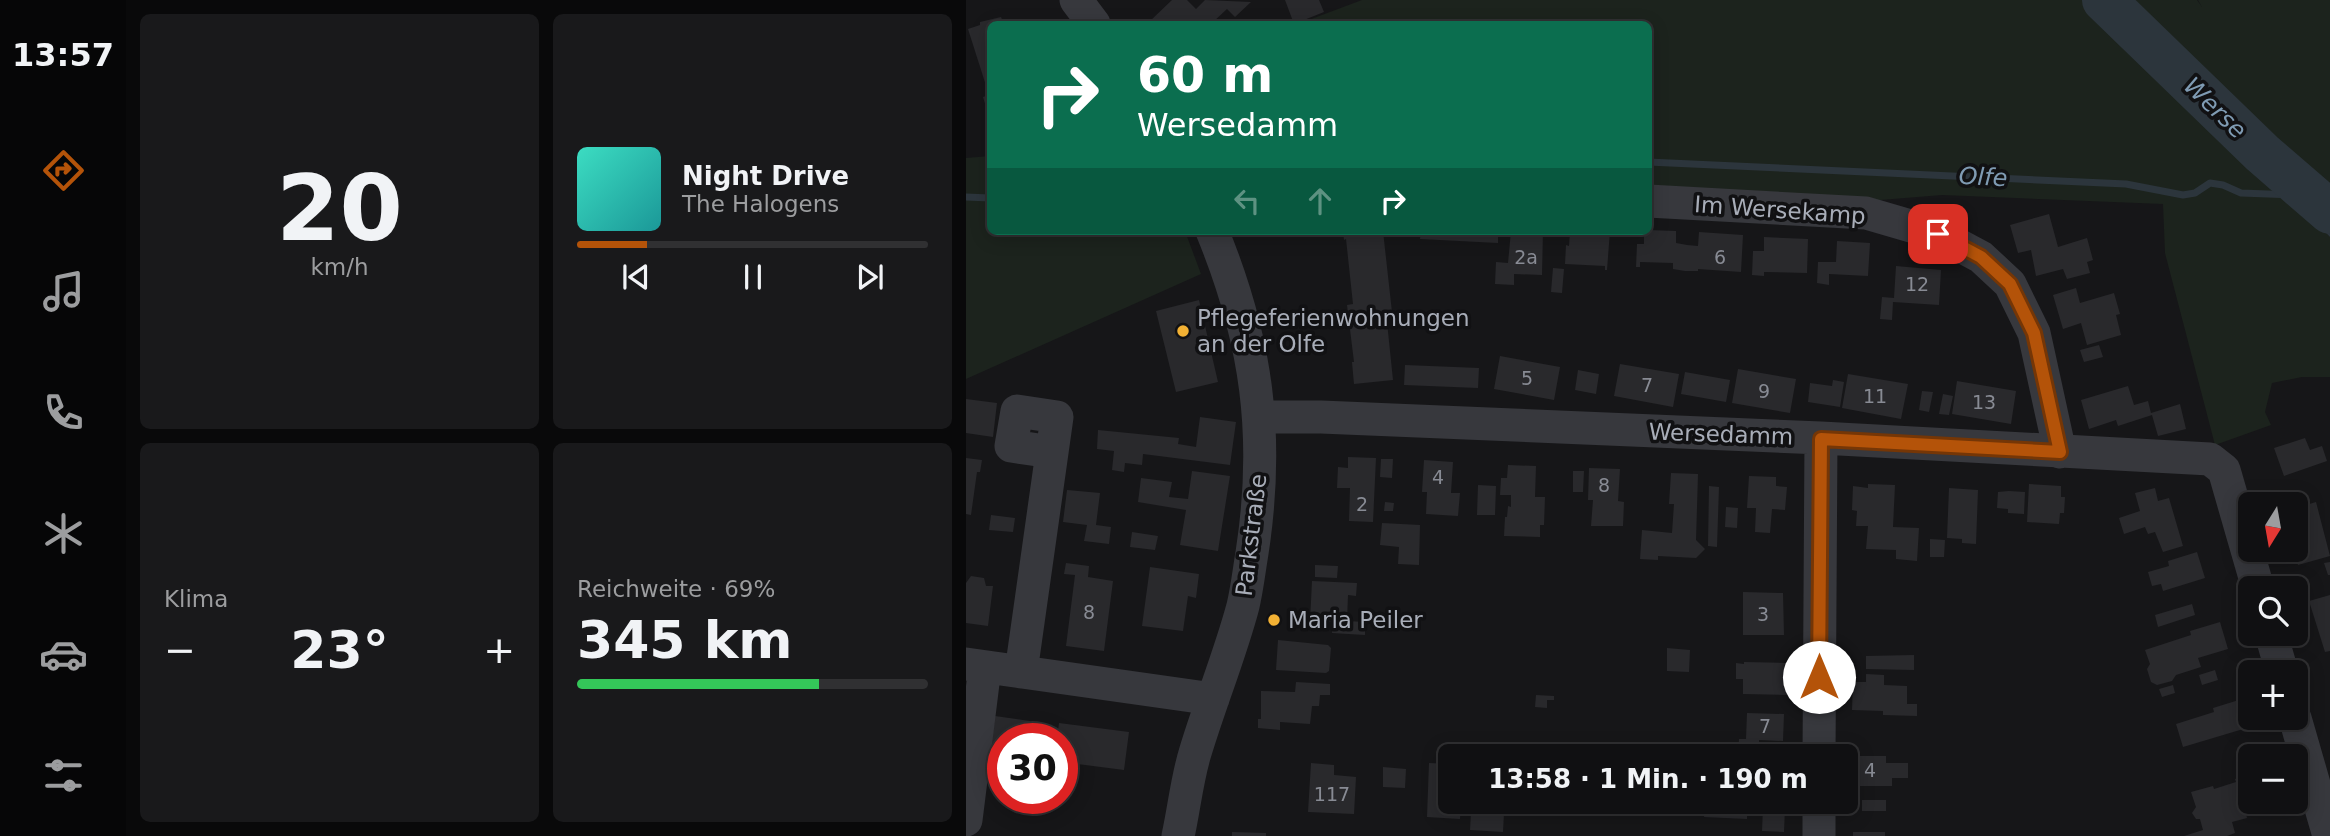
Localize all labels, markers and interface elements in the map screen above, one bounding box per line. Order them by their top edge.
text: 13:57 [12,36,114,74]
text: 60 m [1137,47,1273,104]
icon: right [1022,49,1113,140]
water label: Werse [2178,72,2252,144]
text: Wersedamm [1137,106,1338,144]
icon: directions [39,146,88,195]
text: 20 [276,156,403,261]
text: Night Drive [682,161,849,191]
water label: Olfe [1958,162,2008,192]
icon: left [1228,182,1266,220]
icon: ahead [1301,182,1339,220]
icon: right [1374,182,1412,220]
text: The Halogens [682,191,839,217]
street label: Im Wersekamp [1693,191,1867,229]
pin [1908,204,1968,264]
icon: arrive [1919,215,1957,253]
house number: 2a [1514,246,1538,268]
house number: 6 [1714,246,1726,268]
text: km/h [310,254,369,280]
icon: previous [617,258,655,296]
icon: pause [734,258,772,296]
icon: next [851,258,889,296]
icon: music [39,267,88,316]
house number: 12 [1905,273,1929,295]
place label: Pflegeferienwohnungen an der Olfe [1197,305,1470,357]
marker: Pflegeferienwohnungen an der Olfe [1175,323,1191,339]
house number: 5 [1521,367,1533,389]
house number: 7 [1641,374,1653,396]
house number: 9 [1758,380,1770,402]
house number: 11 [1863,385,1887,407]
icon: phone [39,388,88,437]
house number: 13 [1972,391,1996,413]
street label: Wersedamm [1648,418,1794,450]
house number: 4 [1432,466,1444,488]
street label: Parkstraße [1231,472,1271,598]
house number: 8 [1598,474,1610,496]
north arrow [2238,492,2308,562]
map controls [2238,492,2308,814]
house number: 2 [1356,493,1368,515]
icon: climate [39,509,88,558]
text: Reichweite · 69% [577,576,775,602]
button: search [2238,576,2308,646]
text: Klima [164,586,228,612]
house number: 8 [1083,601,1095,623]
house number: 3 [1757,603,1769,625]
place label: Maria Peiler [1288,607,1423,633]
text: 345 km [577,610,792,670]
marker: Maria Peiler [1266,612,1282,628]
text: 23° [290,620,389,680]
text: − [164,628,196,672]
text: + [483,628,515,672]
icon: car [39,630,88,679]
position arrow [1782,640,1856,714]
button: + [2238,660,2308,730]
house number: 7 [1759,715,1771,737]
speed limit sign: 30 [987,723,1078,814]
button: − [2238,744,2308,814]
icon: filters [39,751,88,800]
house number: 4 [1864,759,1876,781]
text: 13:58 · 1 Min. · 190 m [1488,764,1808,794]
house number: 117 [1314,783,1350,805]

